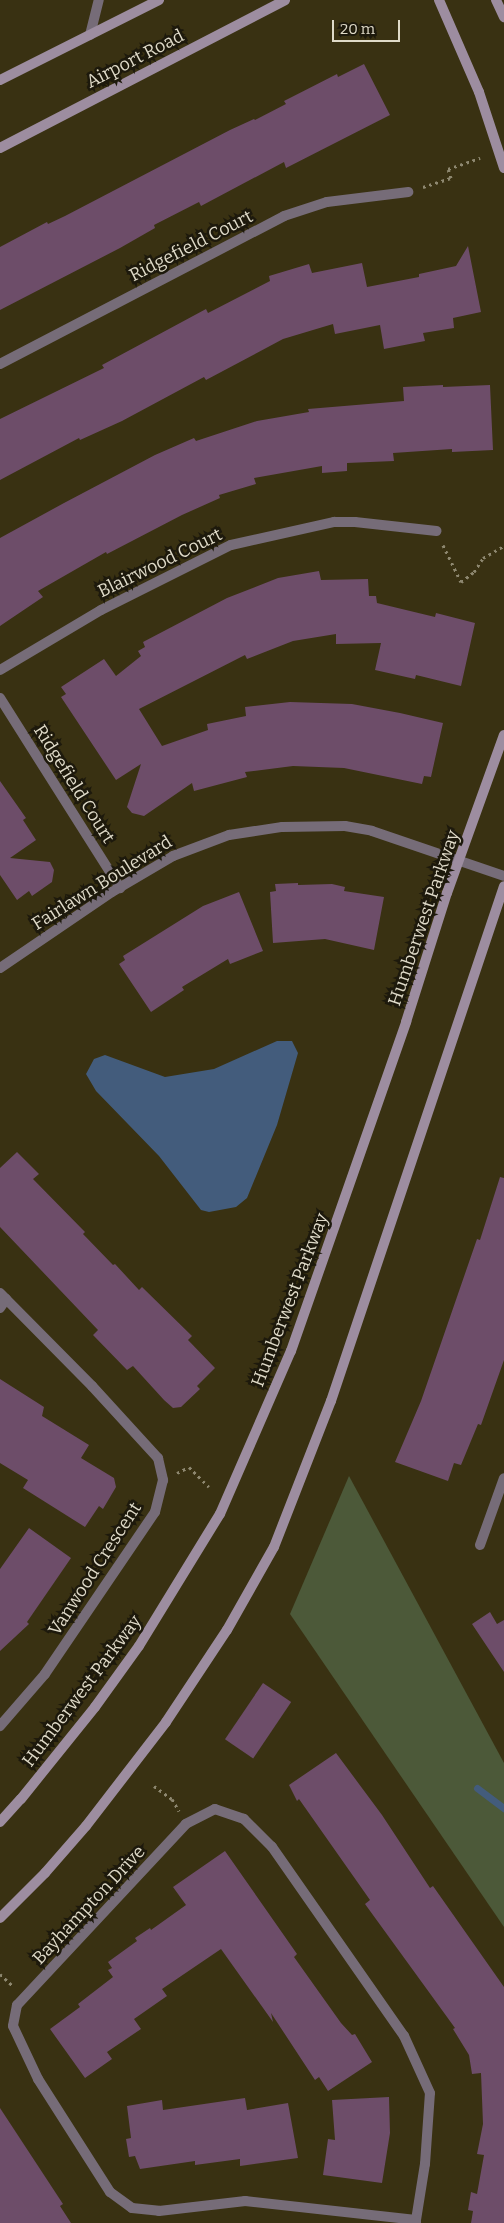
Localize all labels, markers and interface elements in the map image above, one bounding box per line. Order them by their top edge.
scale bar [334,10,402,42]
text: 20 m [340,20,375,38]
street label: Airport Road [82,25,188,93]
street label: Ridgefield Court [126,206,256,286]
street label: Blairwood Court [94,524,226,602]
street label: Ridgefield Court [29,721,119,847]
street label: Humberwest Parkway [384,827,464,1009]
street label: Fairlawn Boulevard [28,831,176,935]
street label: Humberwest Parkway [247,1210,333,1390]
street label: Vanwood Crescent [44,1498,146,1640]
street label: Humberwest Parkway [18,1611,146,1771]
street label: Bayhampton Drive [28,1841,150,1969]

